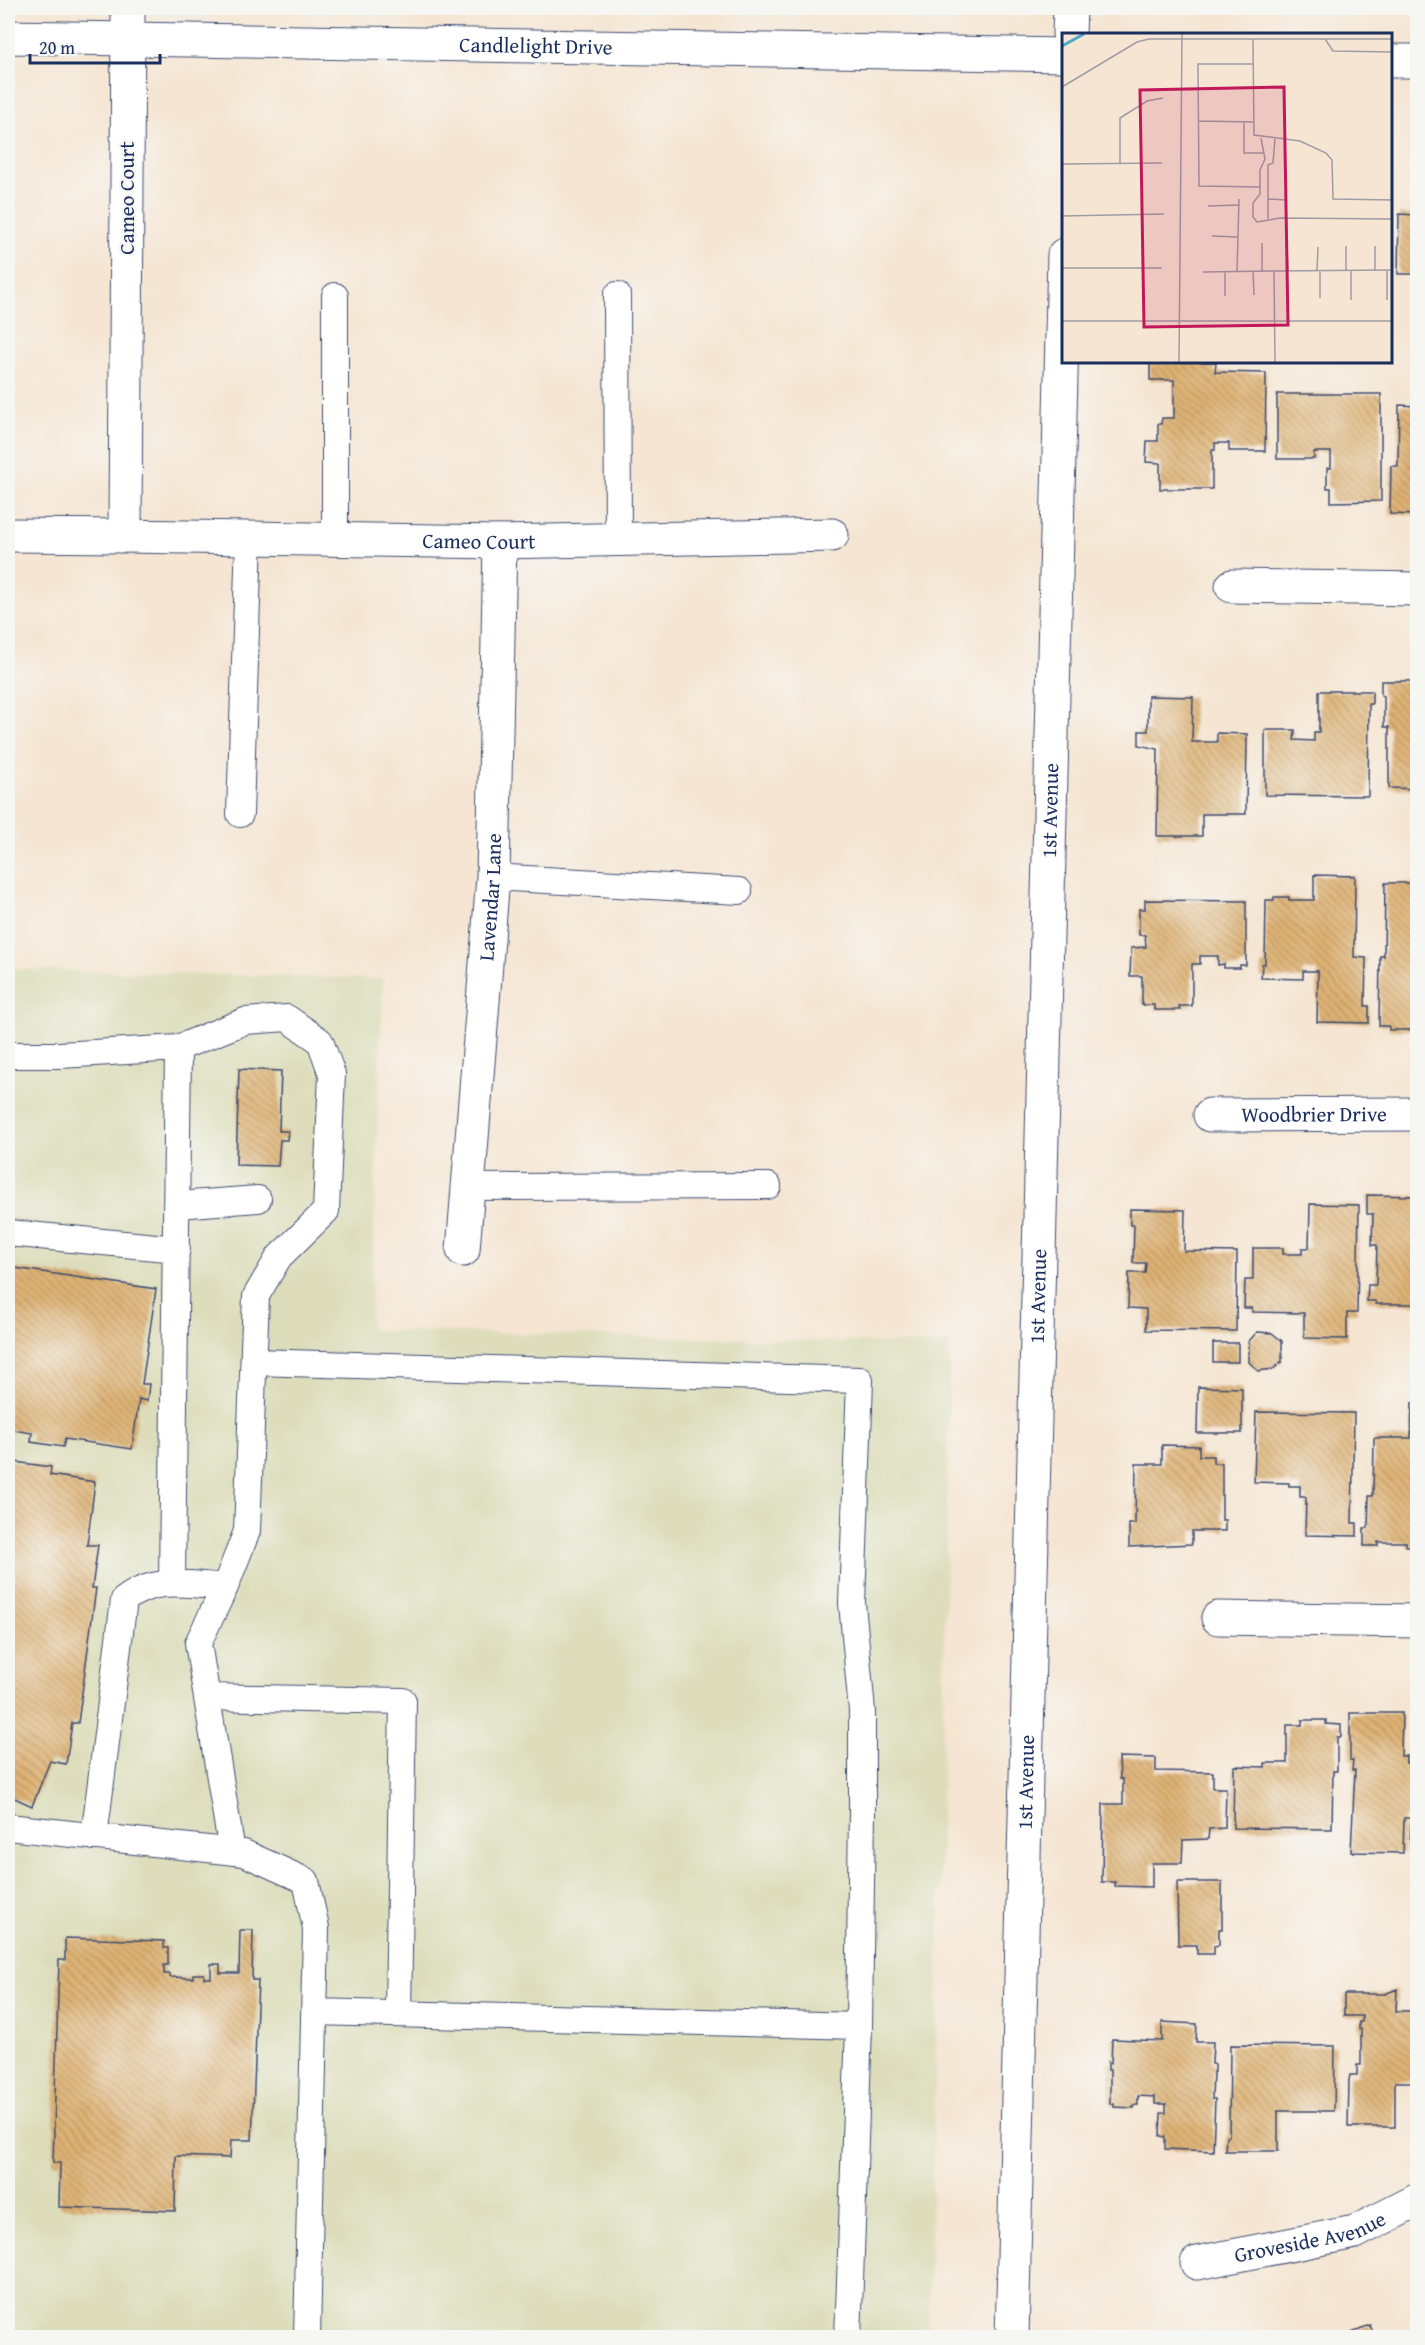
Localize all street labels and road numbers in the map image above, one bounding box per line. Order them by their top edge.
street label: Candlelight Drive [459,29,613,62]
street label: Cameo Court [111,141,142,255]
street label: Cameo Court [422,525,536,557]
street label: 1st Avenue [1033,762,1066,858]
street label: Lavendar Lane [470,833,509,962]
street label: Woodbrier Drive [1241,1098,1387,1130]
street label: 1st Avenue [1021,1248,1054,1344]
street label: 1st Avenue [1009,1734,1042,1830]
street label: Groveside Avenue [1232,2203,1391,2270]

